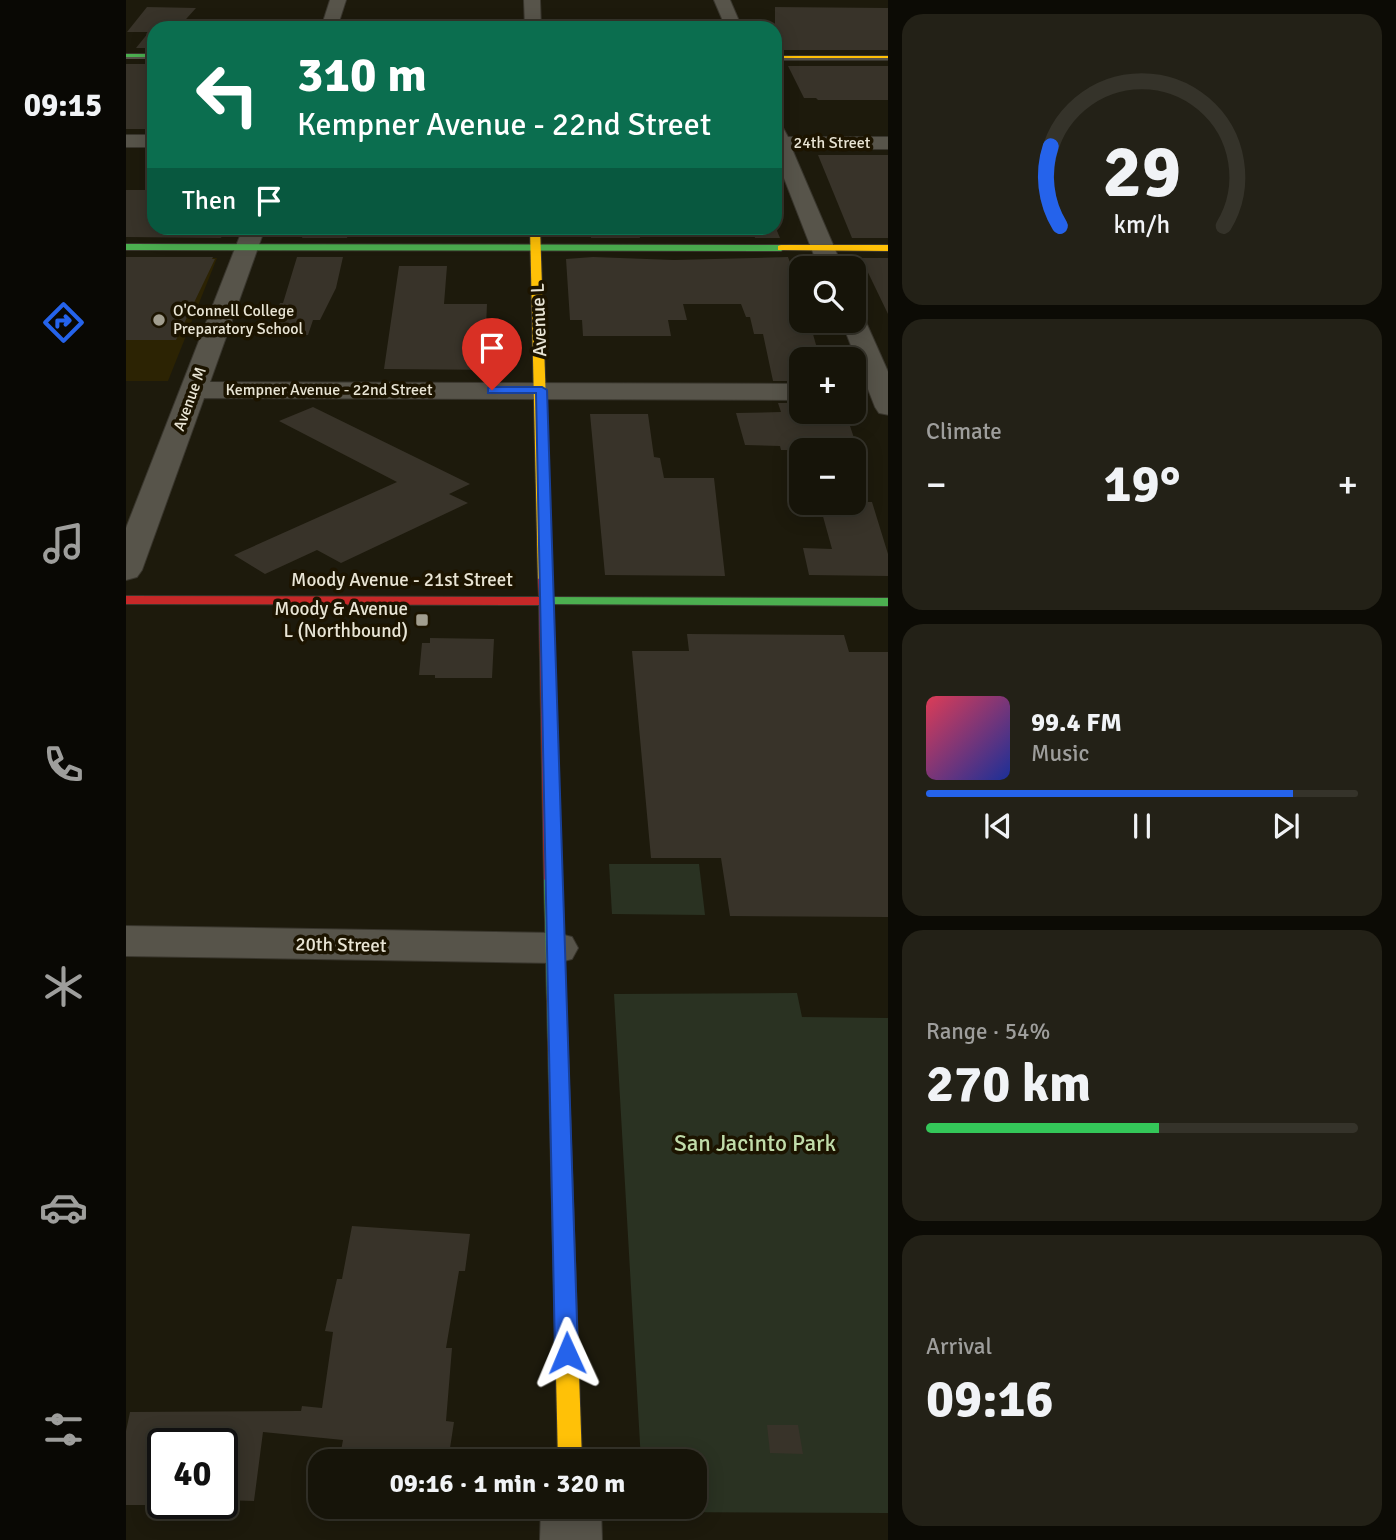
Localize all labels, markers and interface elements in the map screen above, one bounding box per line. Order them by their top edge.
text: 310 m [297,45,427,105]
icon: left [182,49,273,140]
text: 09:15 [24,86,102,125]
text: Kempner Avenue - 22nd Street [297,105,711,144]
text: 29 [1103,128,1181,217]
street label: 24th Street [794,133,871,153]
icon: arrive [250,182,288,220]
text: Then [182,185,236,217]
text: km/h [1114,208,1170,239]
map controls [789,256,866,515]
button: search [789,256,866,333]
street label: Avenue L [526,283,552,357]
icon: directions [39,298,88,347]
place label: O'Connell College Preparatory School [173,301,304,339]
marker: O'Connell College Preparatory School [151,312,167,328]
pin [462,318,522,390]
icon: arrive [473,329,511,367]
button: + [789,347,866,424]
street label: Avenue M [169,364,211,434]
street label: Kempner Avenue - 22nd Street [225,380,433,400]
text: Climate [926,417,1002,446]
button: − [789,438,866,515]
text: 19° [1104,452,1180,516]
text: − [926,461,947,508]
text: + [1337,461,1358,508]
icon: music [39,519,88,568]
street label: Moody Avenue - 21st Street [291,568,513,592]
place label: Moody & Avenue L (Northbound) [274,597,408,643]
marker: Moody & Avenue L (Northbound) [414,612,430,628]
text: 99.4 FM [1031,707,1122,739]
text: Music [1031,739,1089,768]
icon: phone [39,740,88,789]
icon: previous [979,807,1017,845]
icon: pause [1123,807,1161,845]
icon: next [1267,807,1305,845]
street label: 20th Street [295,932,387,958]
icon: climate [39,962,88,1011]
text: Range · 54% [926,1017,1050,1046]
text: 270 km [926,1052,1091,1116]
park label: San Jacinto Park [674,1129,837,1158]
icon: car [39,1183,88,1232]
position arrow [530,1316,604,1390]
text: Arrival [926,1332,992,1361]
text: 09:16 [926,1367,1054,1431]
icon: filters [39,1405,88,1454]
speed limit sign: 40 [147,1428,238,1519]
text: 09:16 · 1 min · 320 m [390,1468,625,1500]

